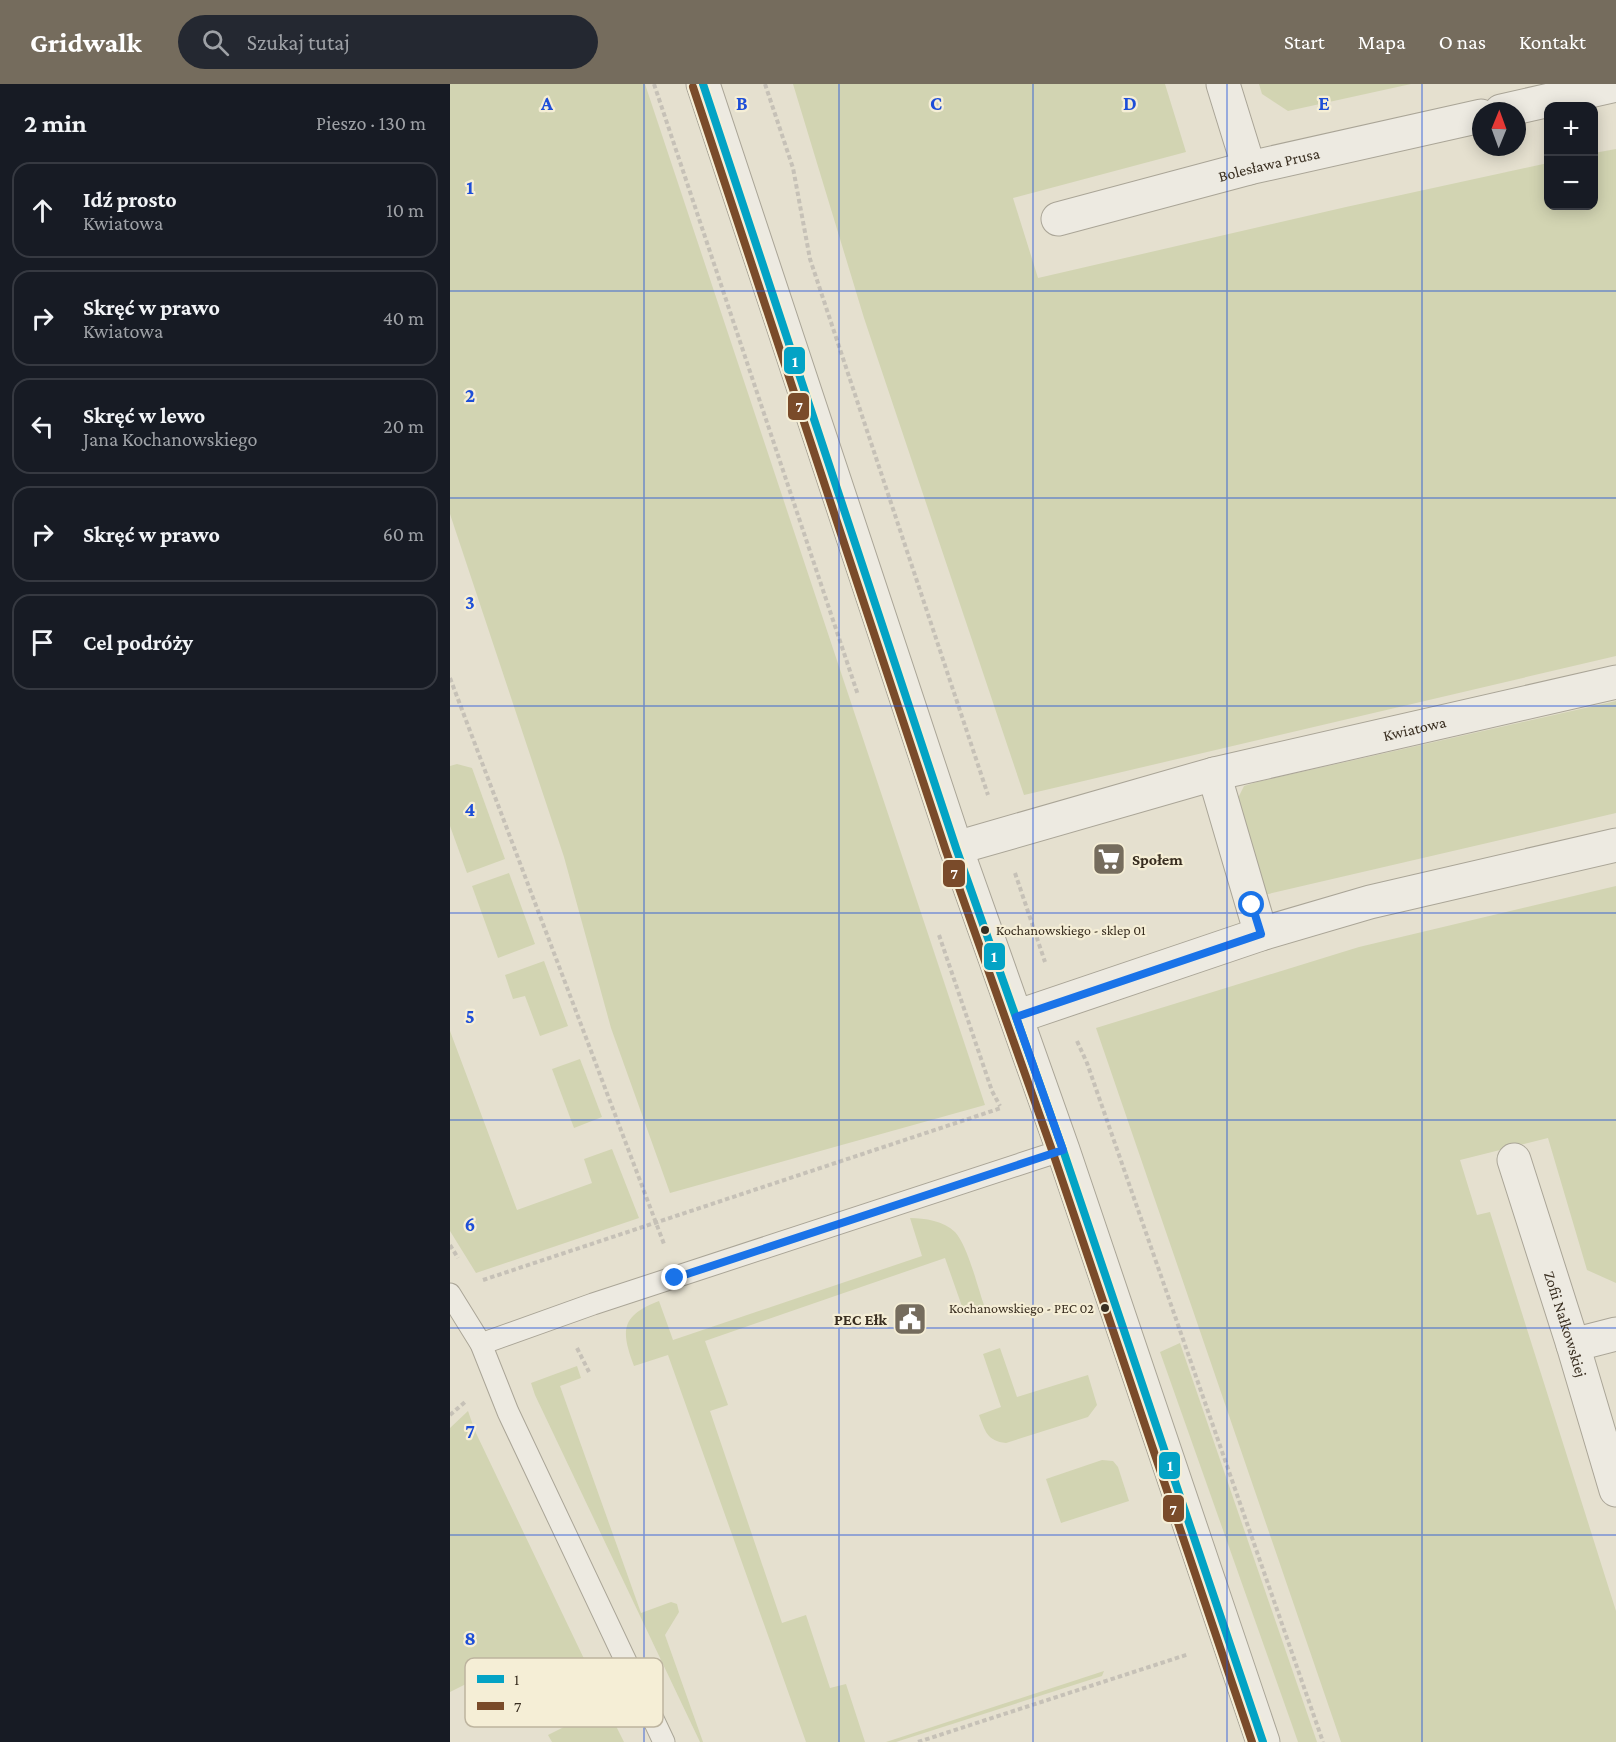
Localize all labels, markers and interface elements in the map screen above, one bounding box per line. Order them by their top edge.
search box [178,15,598,69]
icon: search [199,26,232,59]
text: Gridwalk [30,27,142,58]
text: Szukaj tutaj [247,30,350,55]
text: Start [1284,30,1325,54]
text: Mapa [1358,30,1406,54]
text: O nas [1439,30,1486,54]
text: Kontakt [1519,30,1586,54]
text: A [540,92,554,114]
text: B [736,92,748,114]
text: C [930,92,942,114]
text: D [1123,92,1137,114]
text: E [1318,92,1330,114]
north arrow [1472,102,1526,156]
map controls [1544,102,1598,210]
button: + [1544,102,1598,156]
text: 2 min [24,109,87,138]
text: Pieszo · 130 m [316,112,426,134]
street label: Bolesława Prusa [1216,144,1322,184]
button: − [1544,156,1598,210]
text: 1 [466,176,474,198]
text: Idź prosto [83,187,177,212]
icon: ahead [26,194,59,227]
text: 10 m [386,199,424,221]
text: Kwiatowa [83,212,163,234]
text: Skręć w prawo [83,295,220,320]
icon: right [26,302,59,335]
text: 40 m [383,307,424,329]
text: Kwiatowa [83,320,163,342]
line badge: 1 [783,346,806,375]
text: 1 [792,353,798,370]
text: 2 [465,384,475,406]
line badge: 7 [787,392,810,421]
text: 7 [795,398,803,415]
text: Skręć w lewo [83,403,205,428]
icon: left [26,410,59,443]
text: 20 m [383,415,424,437]
text: Jana Kochanowskiego [83,428,257,450]
icon: right [26,518,59,551]
text: Skręć w prawo [83,522,220,547]
text: 60 m [383,523,424,545]
text: 3 [465,591,475,613]
icon: arrive [26,626,59,659]
text: Cel podróży [83,630,193,655]
street label: Kwiatowa [1381,713,1448,744]
text: 4 [465,798,476,820]
supermarket icon: Społem [1091,841,1127,877]
place label: Społem [1132,851,1183,868]
line badge: 7 [942,859,966,888]
text: 7 [950,865,958,882]
route start [1238,891,1264,917]
place label: Kochanowskiego - sklep 01 [996,922,1146,938]
marker: Kochanowskiego - sklep 01 [979,924,991,936]
line badge: 1 [983,942,1006,971]
text: 1 [991,948,997,965]
text: 5 [465,1005,475,1027]
text: 6 [465,1213,475,1235]
route end [661,1264,687,1290]
street label: Zofii Nałkowskiej [1541,1269,1591,1379]
place label: Kochanowskiego - PEC 02 [949,1300,1094,1316]
public building icon: PEC Ełk [892,1301,928,1337]
marker: Kochanowskiego - PEC 02 [1099,1302,1111,1314]
place label: PEC Ełk [834,1311,887,1328]
text: 7 [465,1420,475,1442]
line badge: 1 [1158,1451,1181,1480]
text: 1 [1167,1457,1173,1474]
line badge: 7 [1162,1494,1185,1523]
text: 7 [1169,1501,1177,1518]
text: 8 [464,1627,476,1649]
legend [465,1658,663,1727]
text: 1 [514,1671,519,1688]
text: 7 [514,1698,522,1715]

